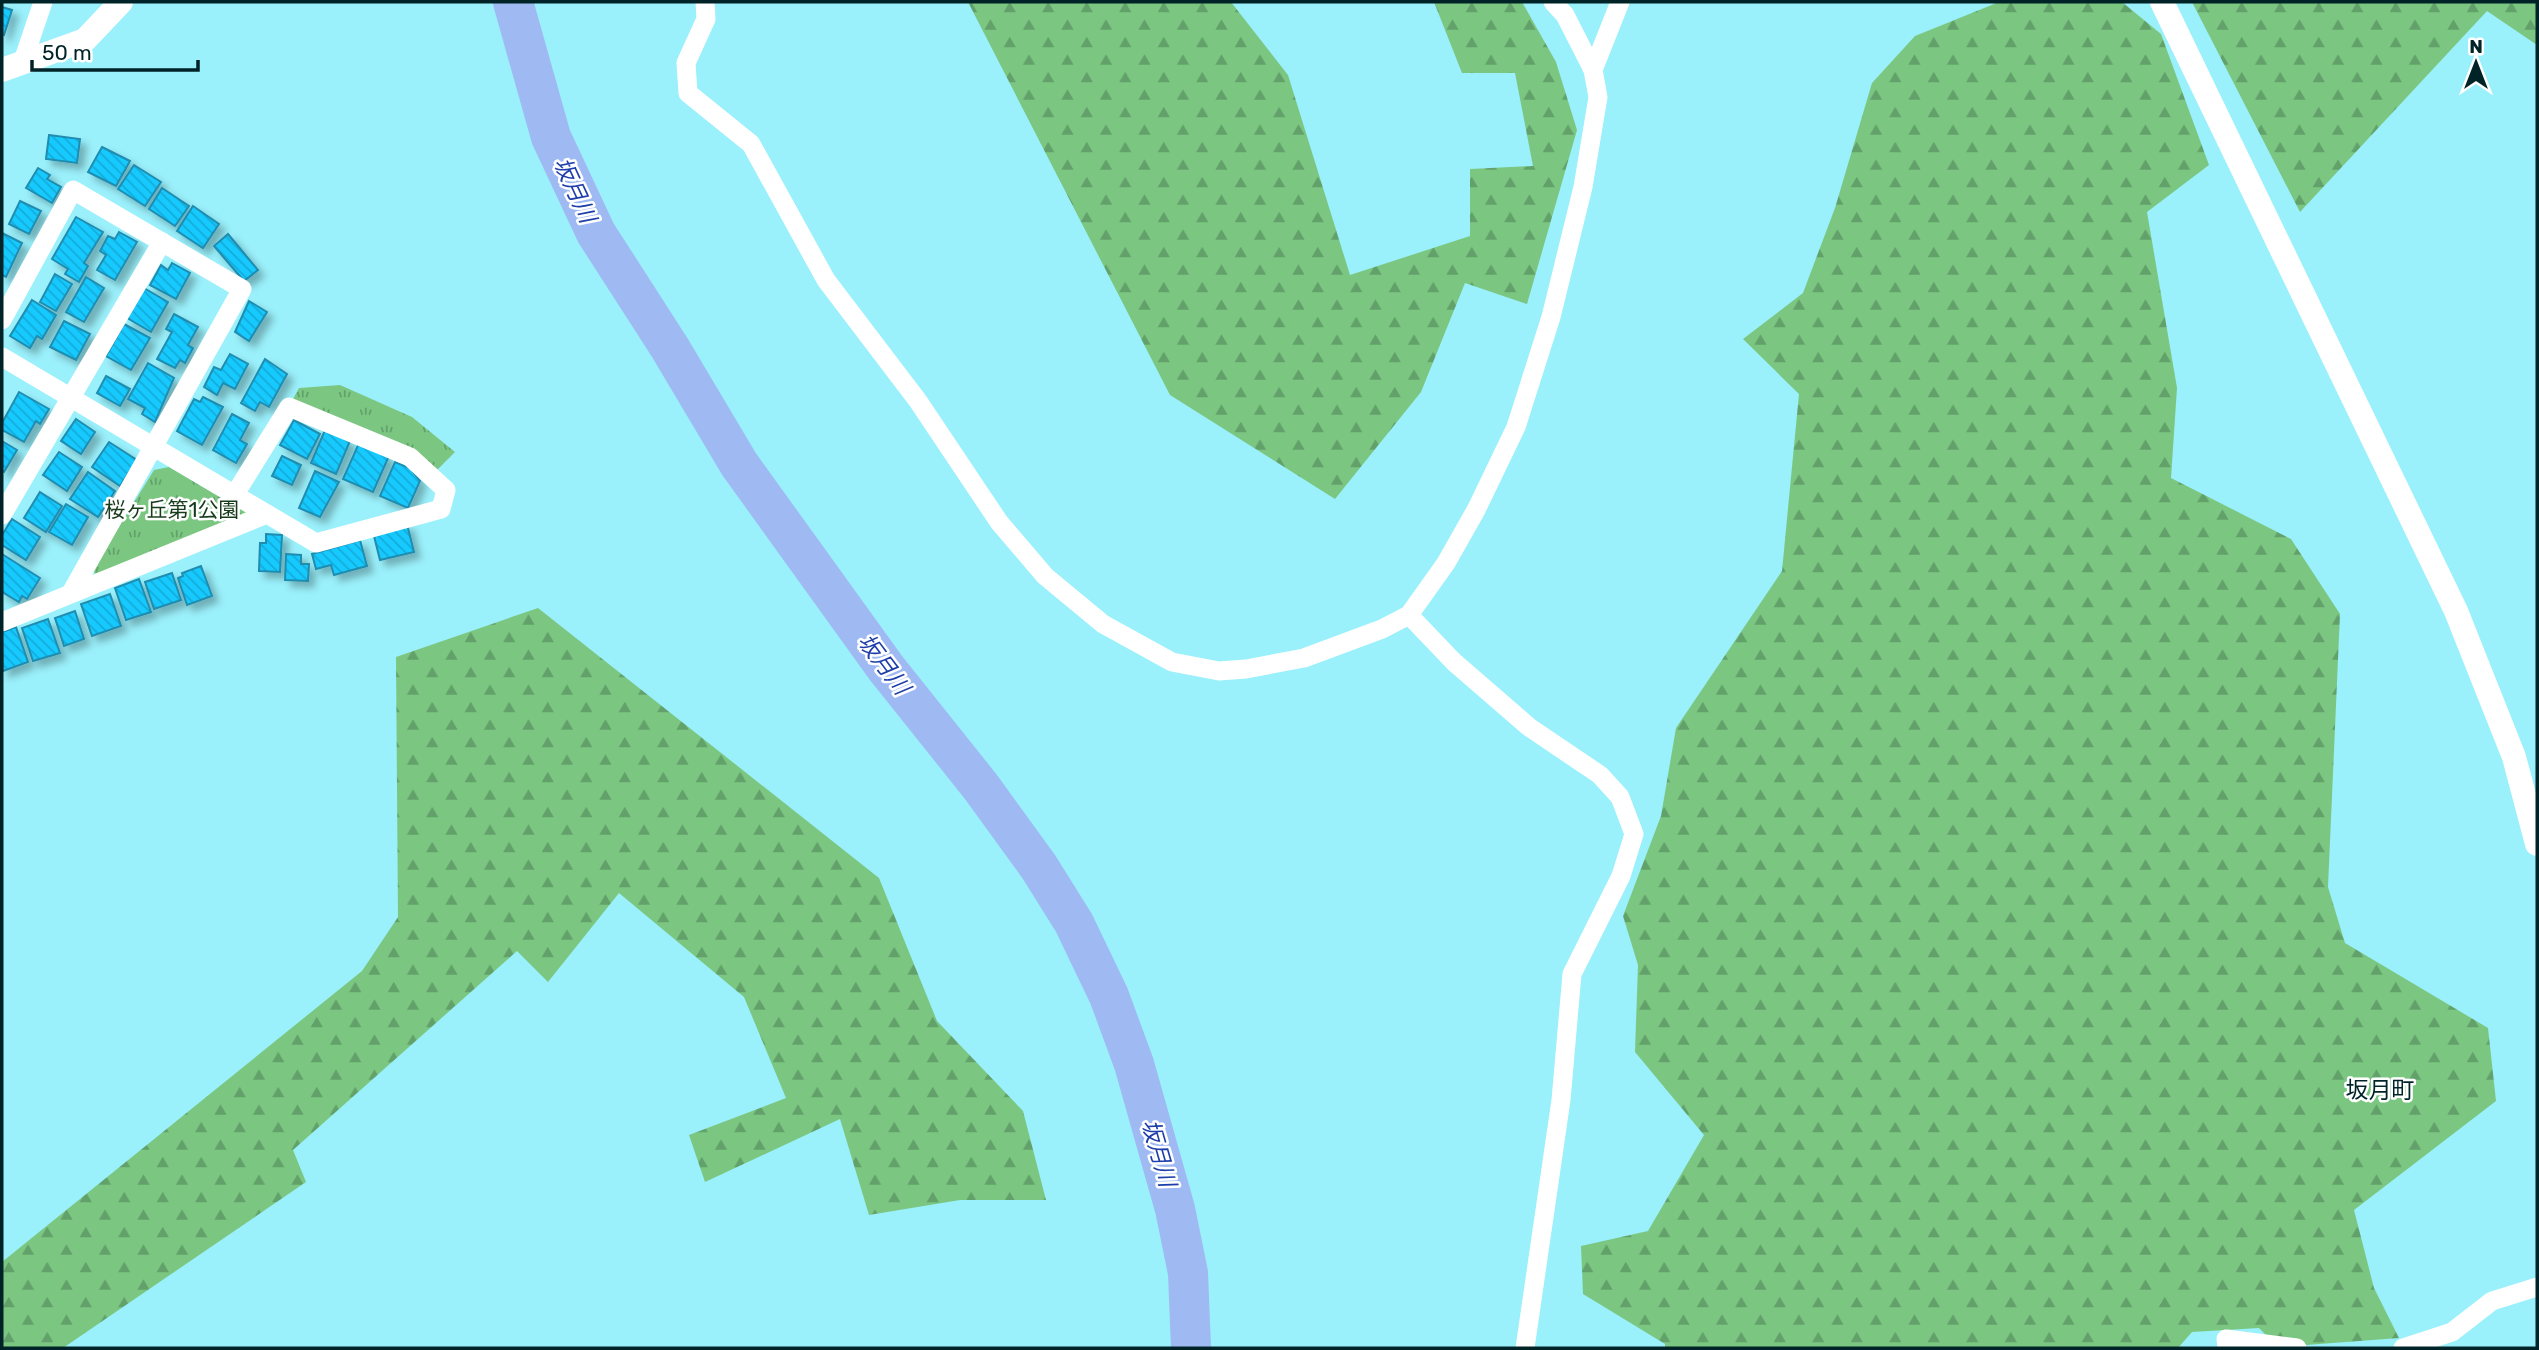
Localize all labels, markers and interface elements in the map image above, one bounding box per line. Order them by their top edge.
scale bar [32,28,198,72]
north arrow [2441,28,2511,98]
text: N [2469,35,2483,58]
text: 50 m [42,40,92,65]
water label: 坂月川 [548,153,604,230]
park label: 桜ヶ丘第1公園 [105,497,240,522]
water label: 坂月川 [852,628,918,702]
district label: 坂月町 [2346,1076,2415,1104]
water label: 坂月川 [1136,1116,1183,1193]

